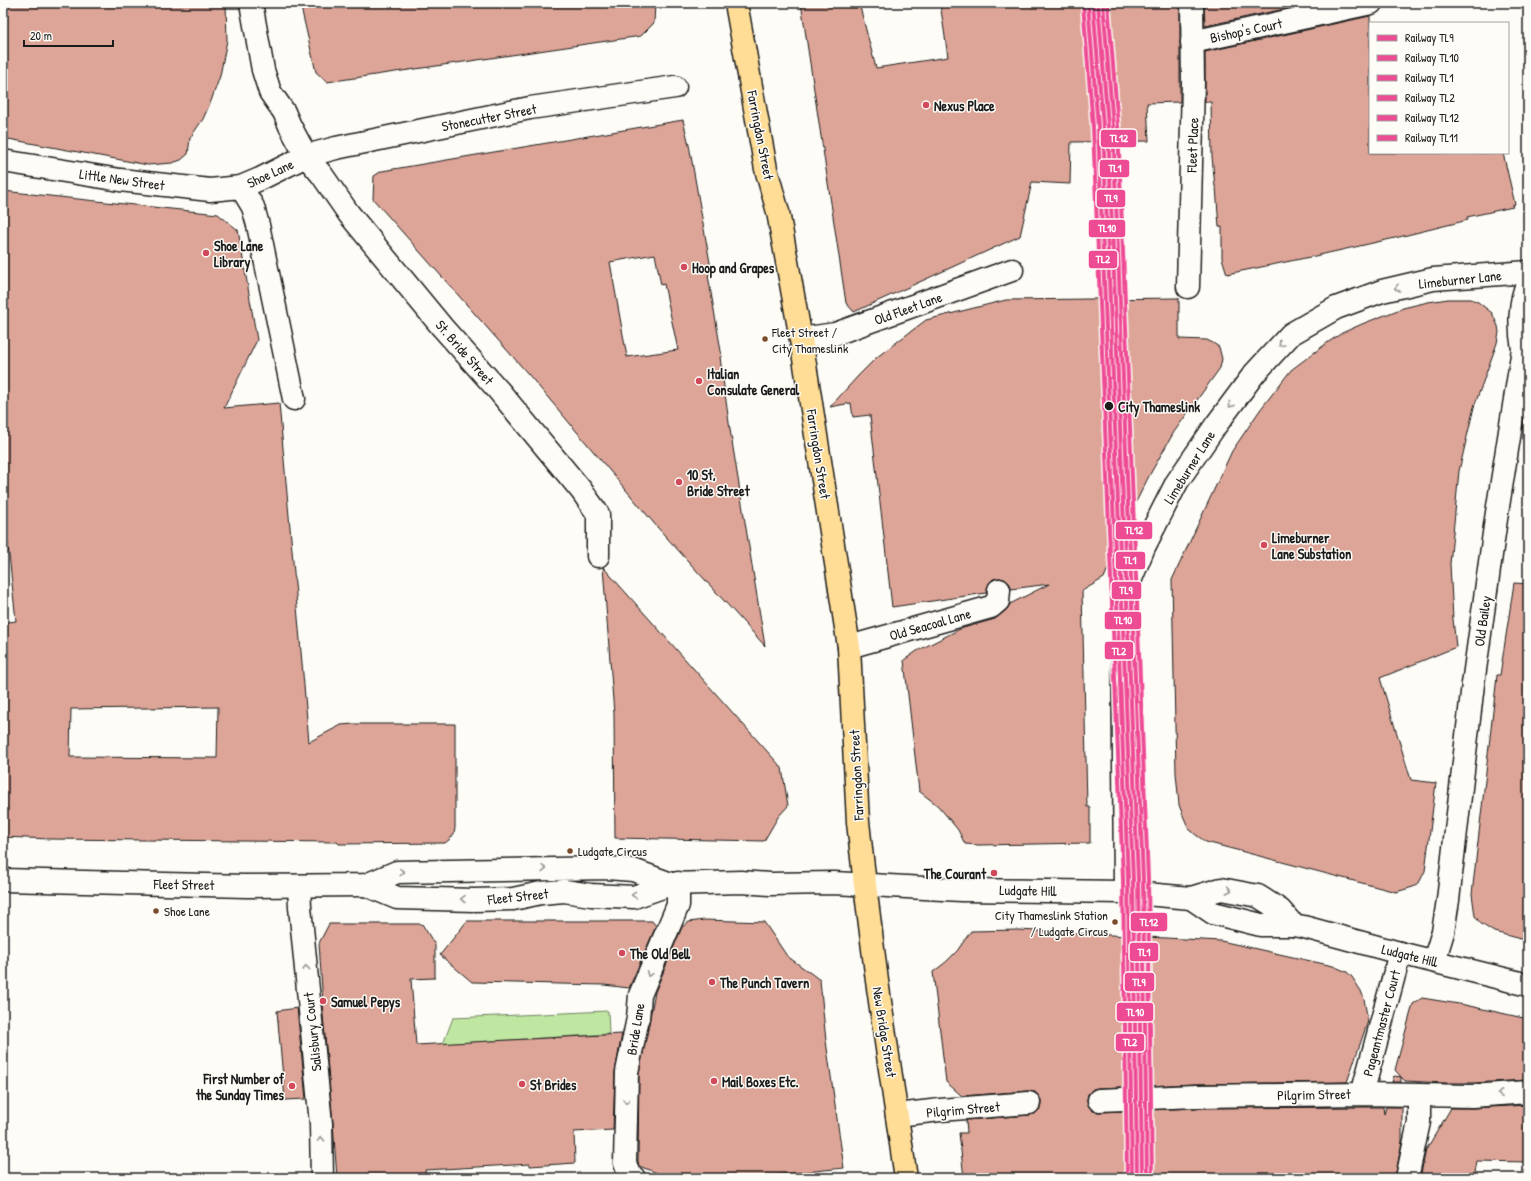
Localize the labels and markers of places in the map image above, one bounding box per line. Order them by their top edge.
place label: Nexus Place [934,96,995,115]
marker: Nexus Place [921,100,931,110]
place label: Shoe Lane Library [214,236,264,273]
marker: Shoe Lane Library [201,248,211,258]
place label: Hoop and Grapes [692,258,775,279]
marker: Hoop and Grapes [679,262,689,272]
place label: Fleet Street / City Thameslink [771,323,849,357]
marker: Fleet Street / City Thameslink [760,334,770,344]
place label: Italian Consulate General [707,364,800,399]
marker: Italian Consulate General [694,376,704,386]
place label: City Thameslink [1118,397,1200,418]
marker: City Thameslink [1103,400,1115,412]
place label: 10 St, Bride Street [687,465,751,500]
marker: 10 St, Bride Street [674,477,684,487]
place label: Limeburner Lane Substation [1272,528,1351,563]
marker: Limeburner Lane Substation [1259,540,1269,550]
place label: Ludgate Circus [578,842,647,860]
marker: Ludgate Circus [565,846,575,856]
place label: The Courant [923,864,987,883]
marker: The Courant [989,868,999,878]
place label: Shoe Lane [164,902,210,920]
marker: Shoe Lane [151,906,161,916]
place label: City Thameslink Station / Ludgate Circus [995,906,1108,940]
marker: City Thameslink Station / Ludgate Circus [1110,917,1120,927]
place label: The Old Bell [629,944,691,963]
marker: The Old Bell [617,948,627,958]
place label: The Punch Tavern [719,973,809,992]
marker: The Punch Tavern [707,977,717,987]
place label: Samuel Pepys [331,992,401,1013]
marker: Samuel Pepys [318,996,328,1006]
place label: First Number of the Sunday Times [195,1069,285,1106]
place label: Mail Boxes Etc. [722,1072,799,1091]
place label: St Brides [530,1075,577,1094]
marker: Mail Boxes Etc. [709,1076,719,1086]
marker: St Brides [517,1079,527,1089]
marker: First Number of the Sunday Times [287,1081,297,1091]

